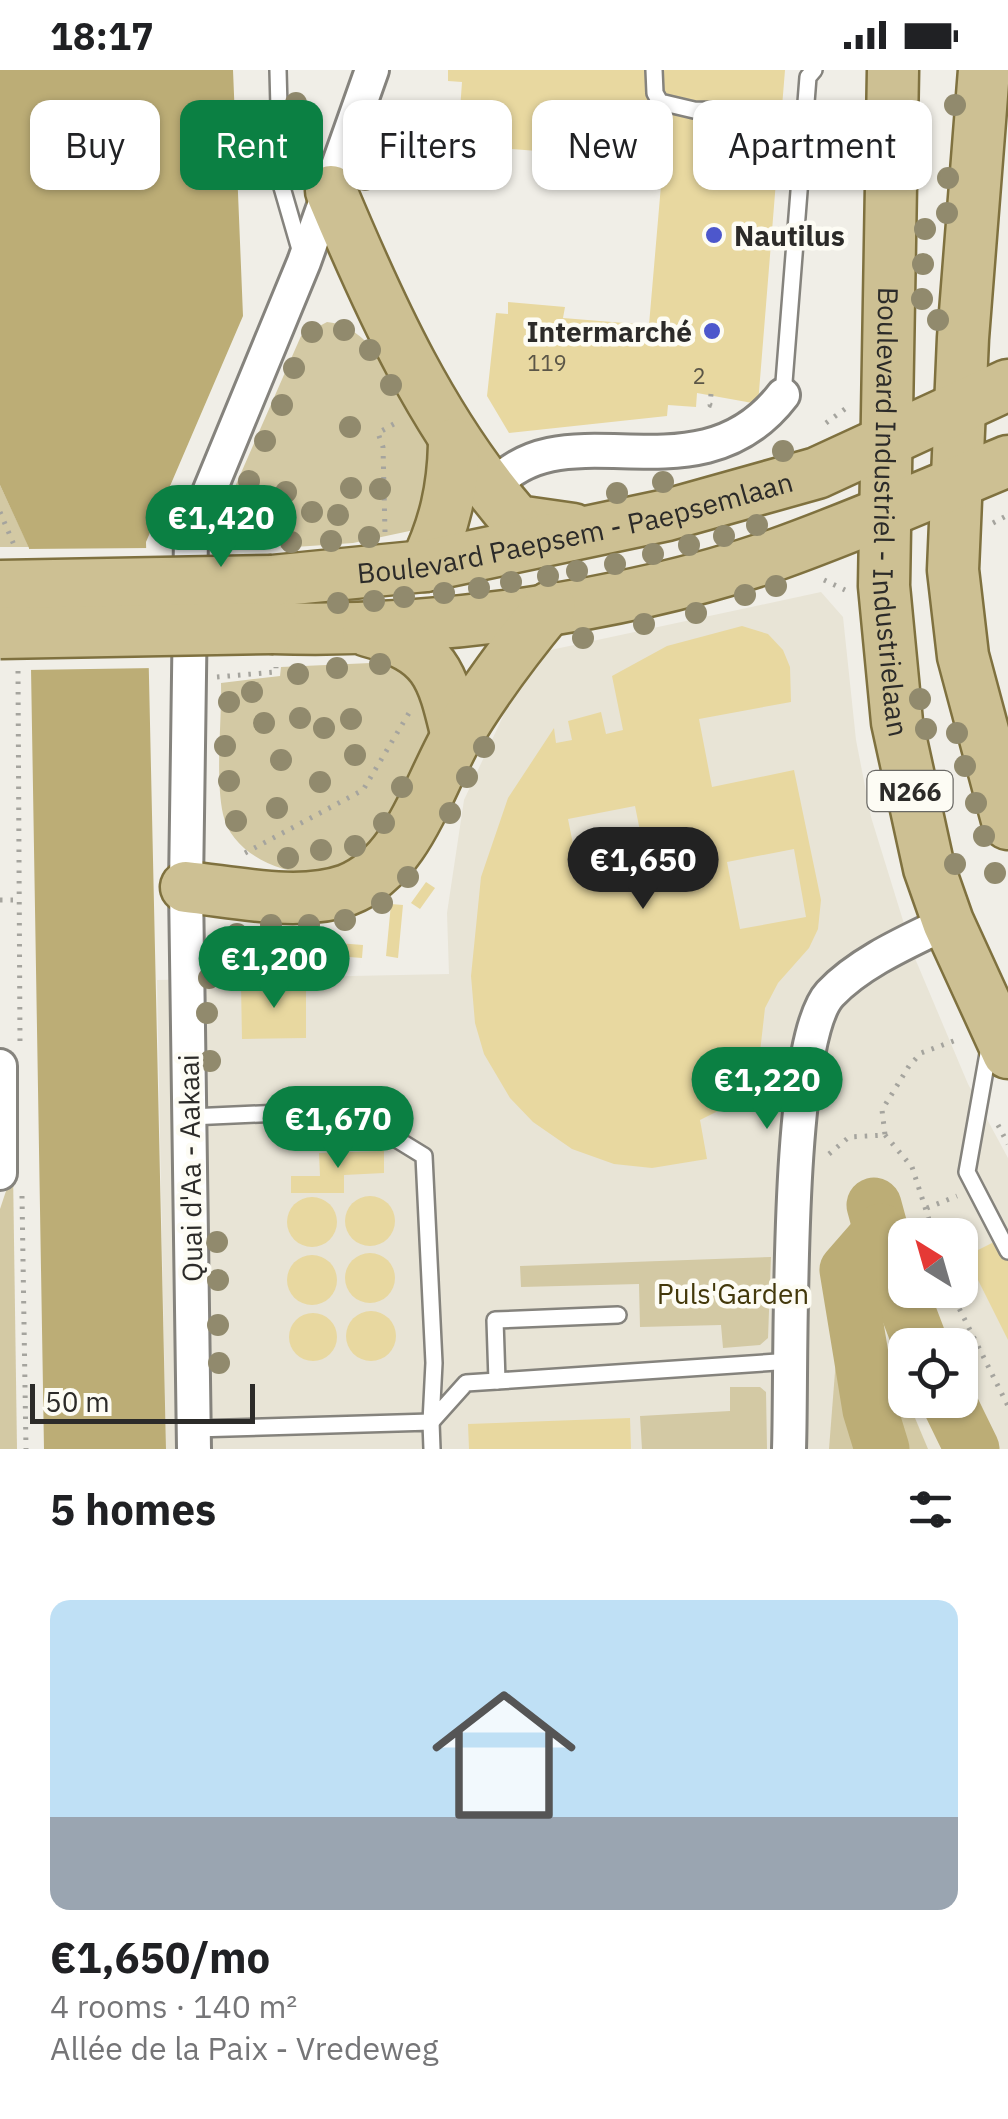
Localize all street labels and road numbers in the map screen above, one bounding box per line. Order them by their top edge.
street label: Boulevard Industriel - Industrielaan [865,287,918,740]
street label: Boulevard Paepsem - Paepsemlaan [355,462,797,591]
road number: N266 [868,771,952,811]
street label: Quai d'Aa - Aakaai [170,1054,210,1282]

